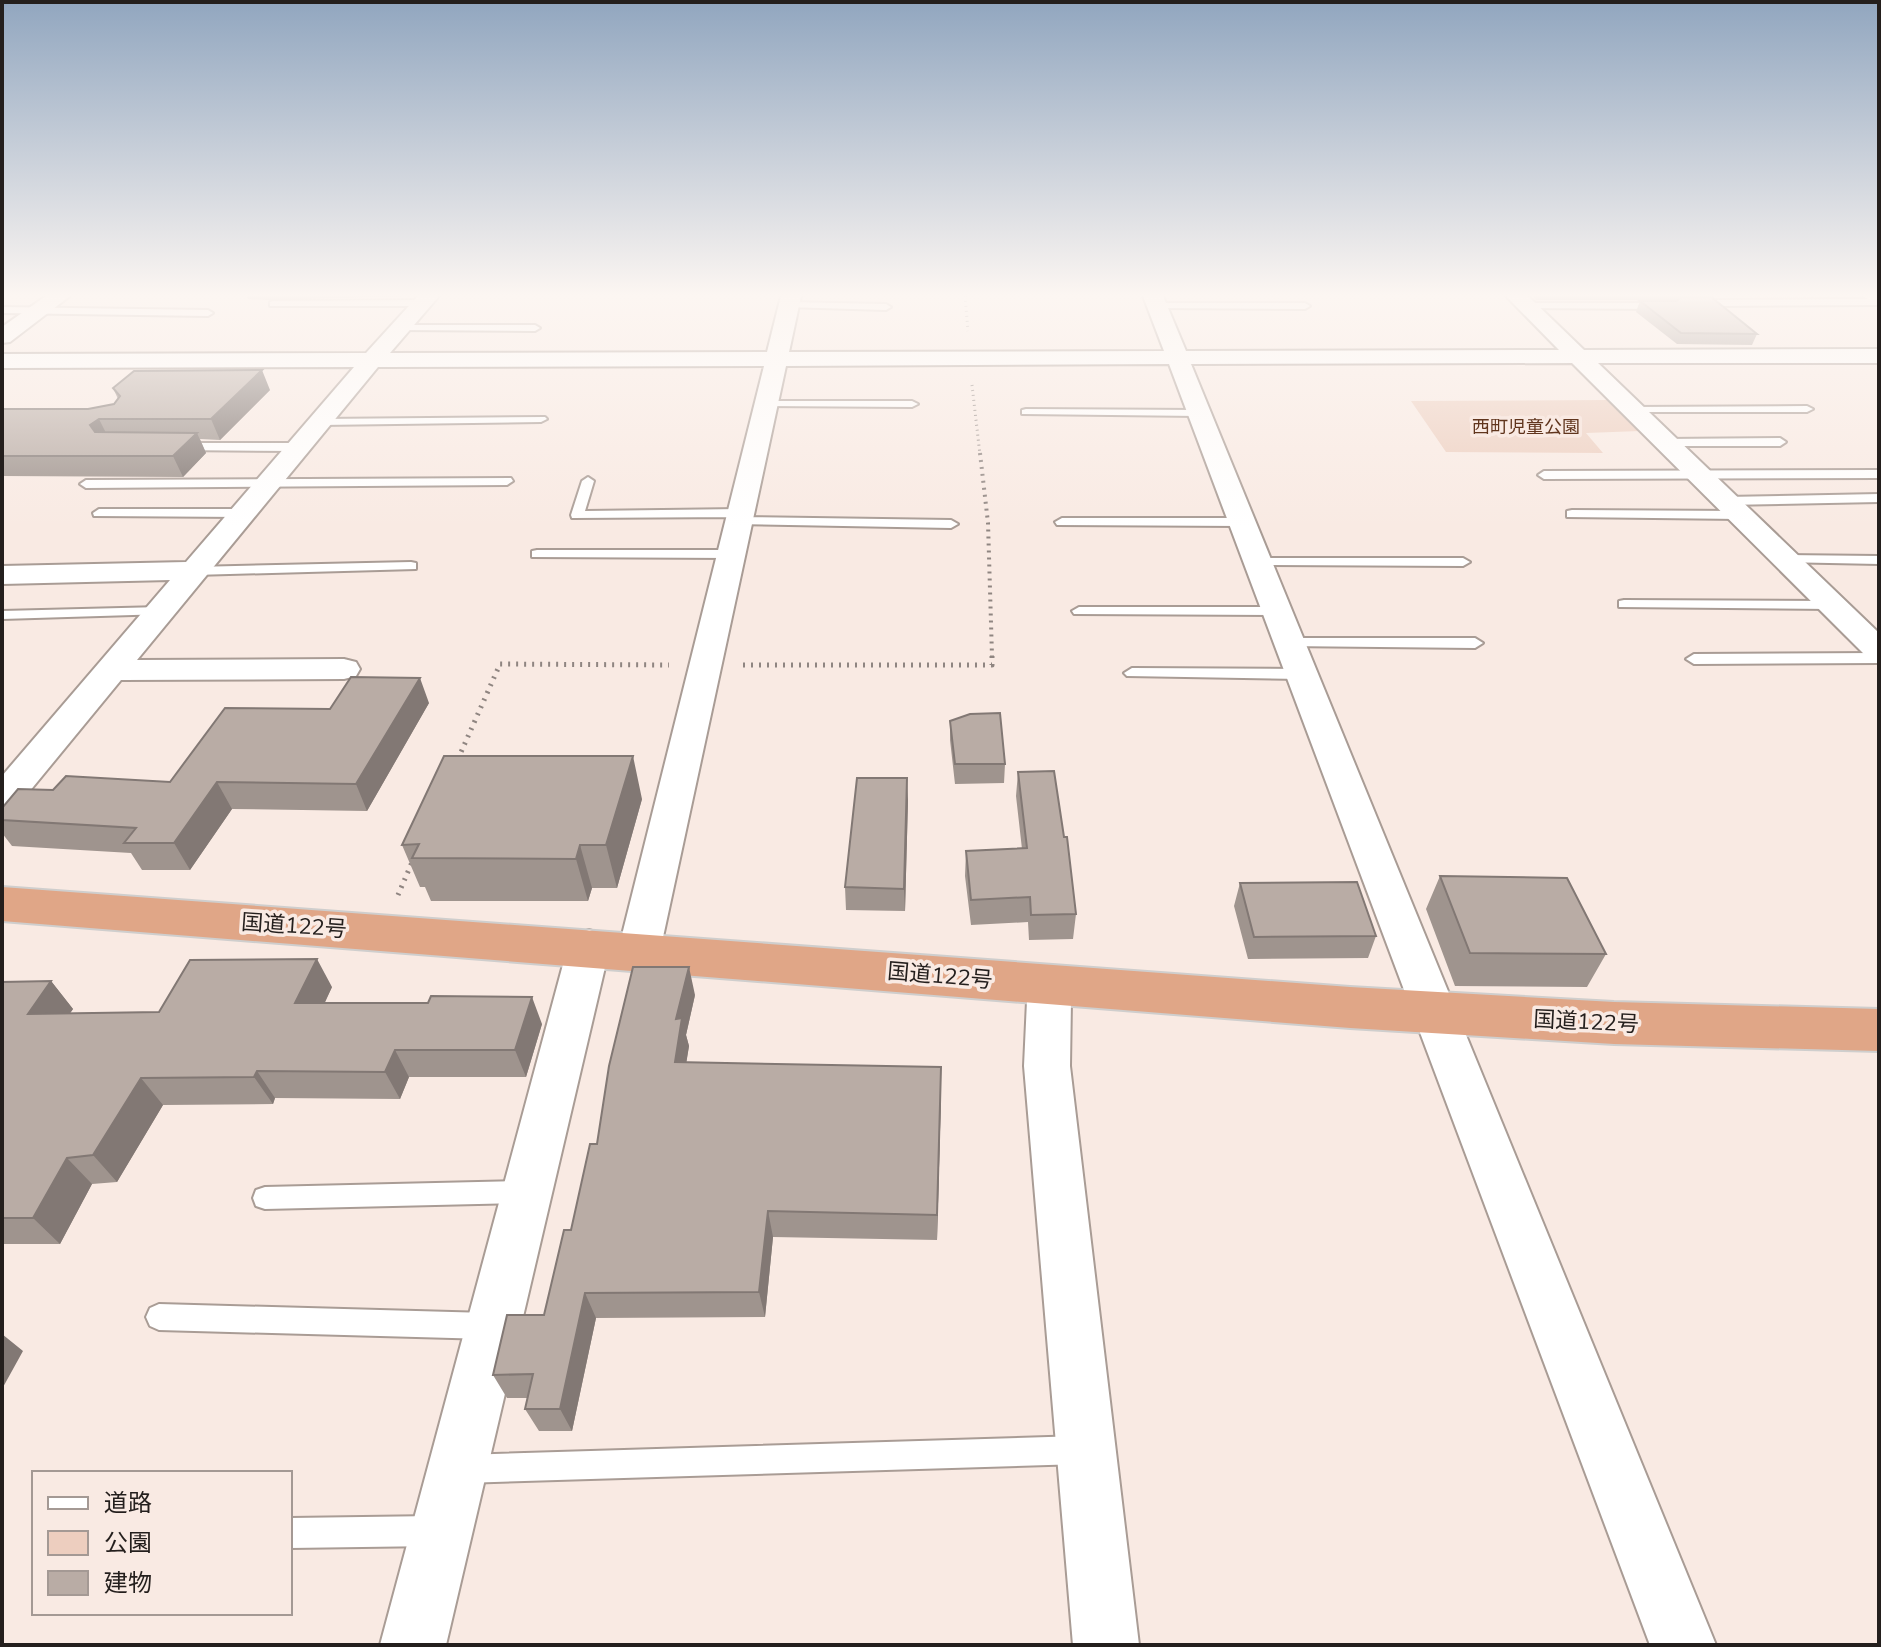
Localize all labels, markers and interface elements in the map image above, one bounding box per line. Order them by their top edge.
park label: 西町児童公園 [1472,415,1580,439]
street label: 国道122号 [240,907,348,945]
street label: 国道122号 [886,956,994,996]
street label: 国道122号 [1532,1004,1640,1040]
legend [32,1471,292,1615]
text: 道路 [104,1487,152,1519]
text: 公園 [104,1527,152,1559]
text: 建物 [104,1567,152,1599]

